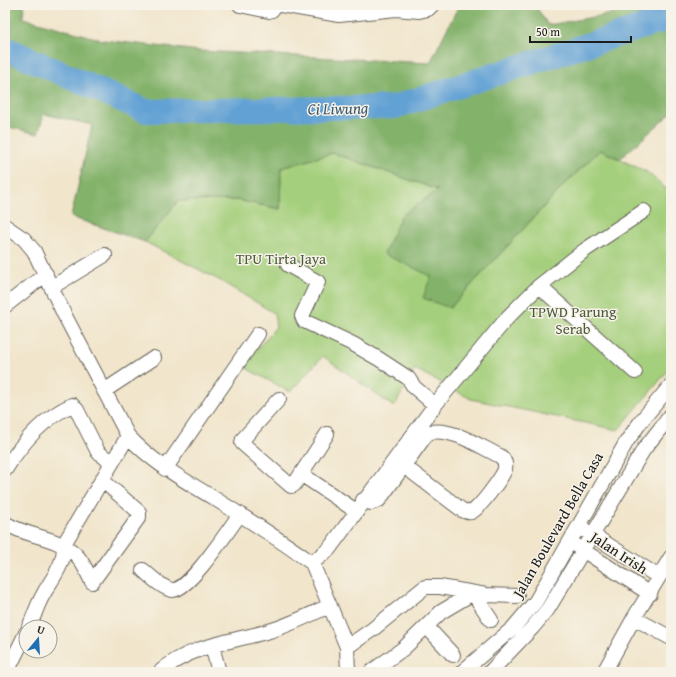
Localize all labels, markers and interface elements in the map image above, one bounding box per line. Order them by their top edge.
scale bar [530,18,631,44]
text: 50 m [536,23,560,40]
water label: Ci Liwung [308,95,369,121]
park label: TPU Tirta Jaya [236,248,326,269]
park label: TPWD Parung Serab [530,301,617,339]
street label: Jalan Boulevard Bella Casa [506,448,608,603]
street label: Jalan Irish [585,525,652,579]
north arrow [18,619,58,659]
text: U [35,621,48,638]

